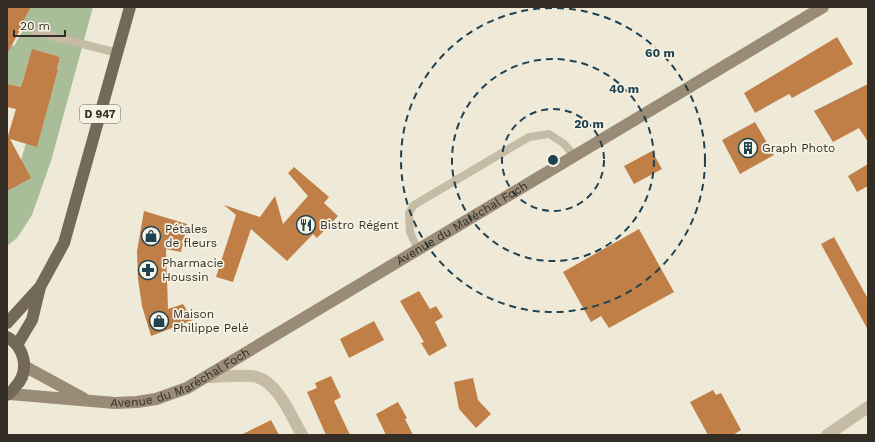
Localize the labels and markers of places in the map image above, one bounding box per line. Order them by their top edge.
building icon: Graph Photo [737,137,759,159]
place label: Graph Photo [762,141,835,155]
centre of rings [546,153,560,167]
restaurant icon: Bistro Régent [295,214,317,236]
place label: Bistro Régent [320,218,399,232]
place label: Pétales de fleurs [165,222,217,250]
shop icon: Pétales de fleurs [140,225,162,247]
place label: Pharmacie Houssin [162,256,224,284]
pharmacy icon: Pharmacie Houssin [137,259,159,281]
place label: Maison Philippe Pelé [173,307,249,335]
shop icon: Maison Philippe Pelé [148,310,170,332]

